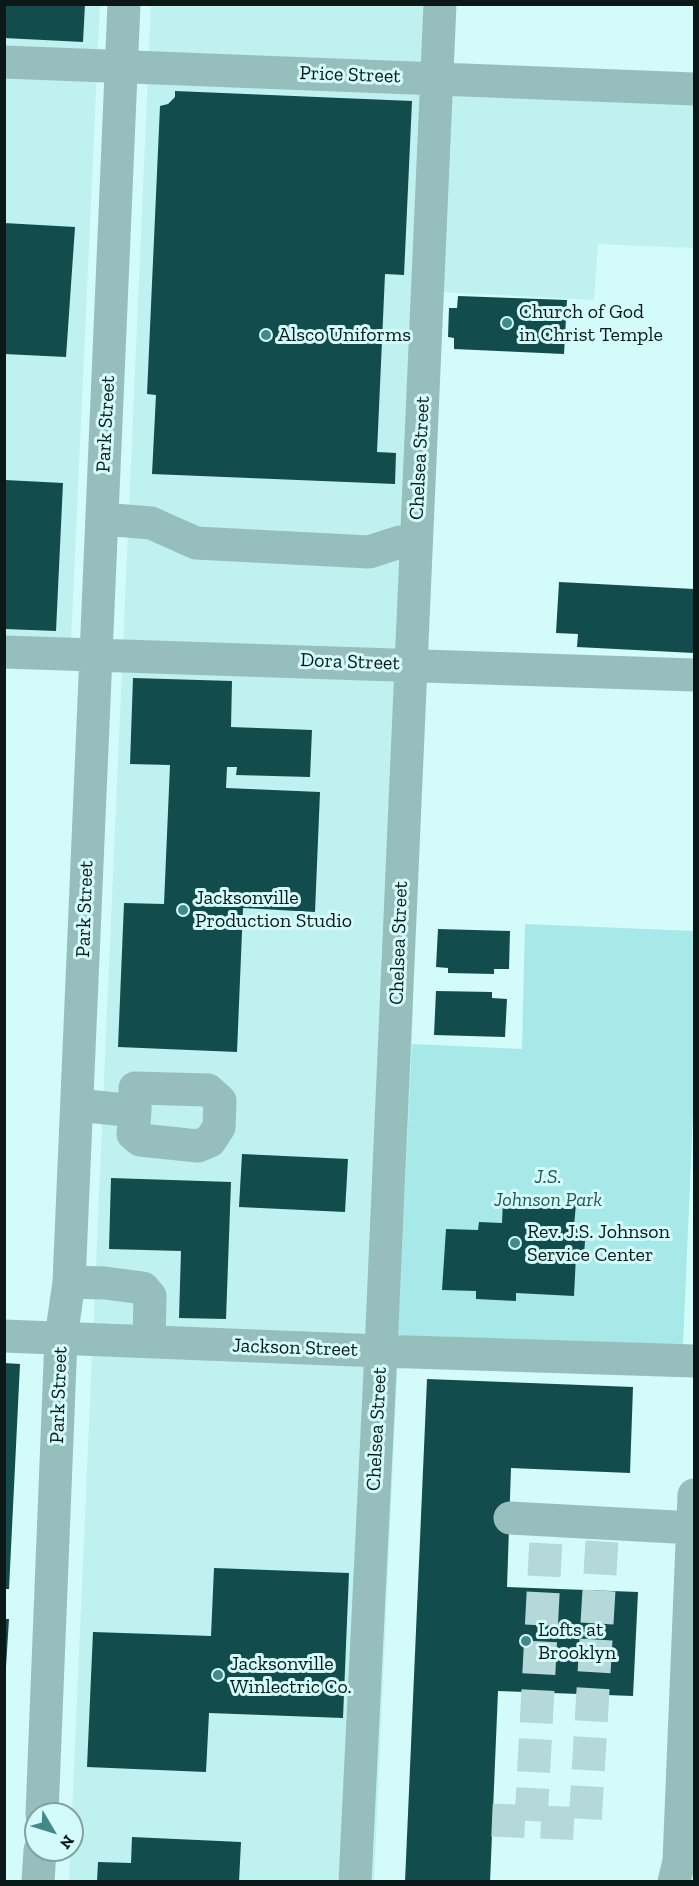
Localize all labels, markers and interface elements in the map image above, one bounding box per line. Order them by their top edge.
street label: Price Street [299,61,401,89]
place label: Church of God in Christ Temple [519,300,663,347]
marker: Church of God in Christ Temple [500,316,514,330]
place label: Alsco Uniforms [278,323,411,347]
marker: Alsco Uniforms [259,328,273,342]
street label: Park Street [91,375,121,473]
street label: Chelsea Street [405,396,435,520]
street label: Dora Street [300,648,400,676]
street label: Park Street [71,860,99,958]
street label: Chelsea Street [385,881,413,1005]
place label: Jacksonville Production Studio [195,886,352,933]
marker: Jacksonville Production Studio [176,903,190,917]
park label: J.S. Johnson Park [494,1165,602,1212]
place label: Rev. J.S. Johnson Service Center [527,1220,670,1267]
marker: Rev. J.S. Johnson Service Center [508,1236,522,1250]
street label: Jackson Street [232,1334,358,1362]
street label: Park Street [45,1346,73,1444]
street label: Chelsea Street [362,1367,392,1491]
place label: Lofts at Brooklyn [538,1618,616,1665]
marker: Lofts at Brooklyn [519,1634,533,1648]
place label: Jacksonville Winlectric Co. [230,1652,352,1699]
marker: Jacksonville Winlectric Co. [211,1668,225,1682]
north arrow [24,1802,84,1862]
text: N [56,1832,78,1853]

